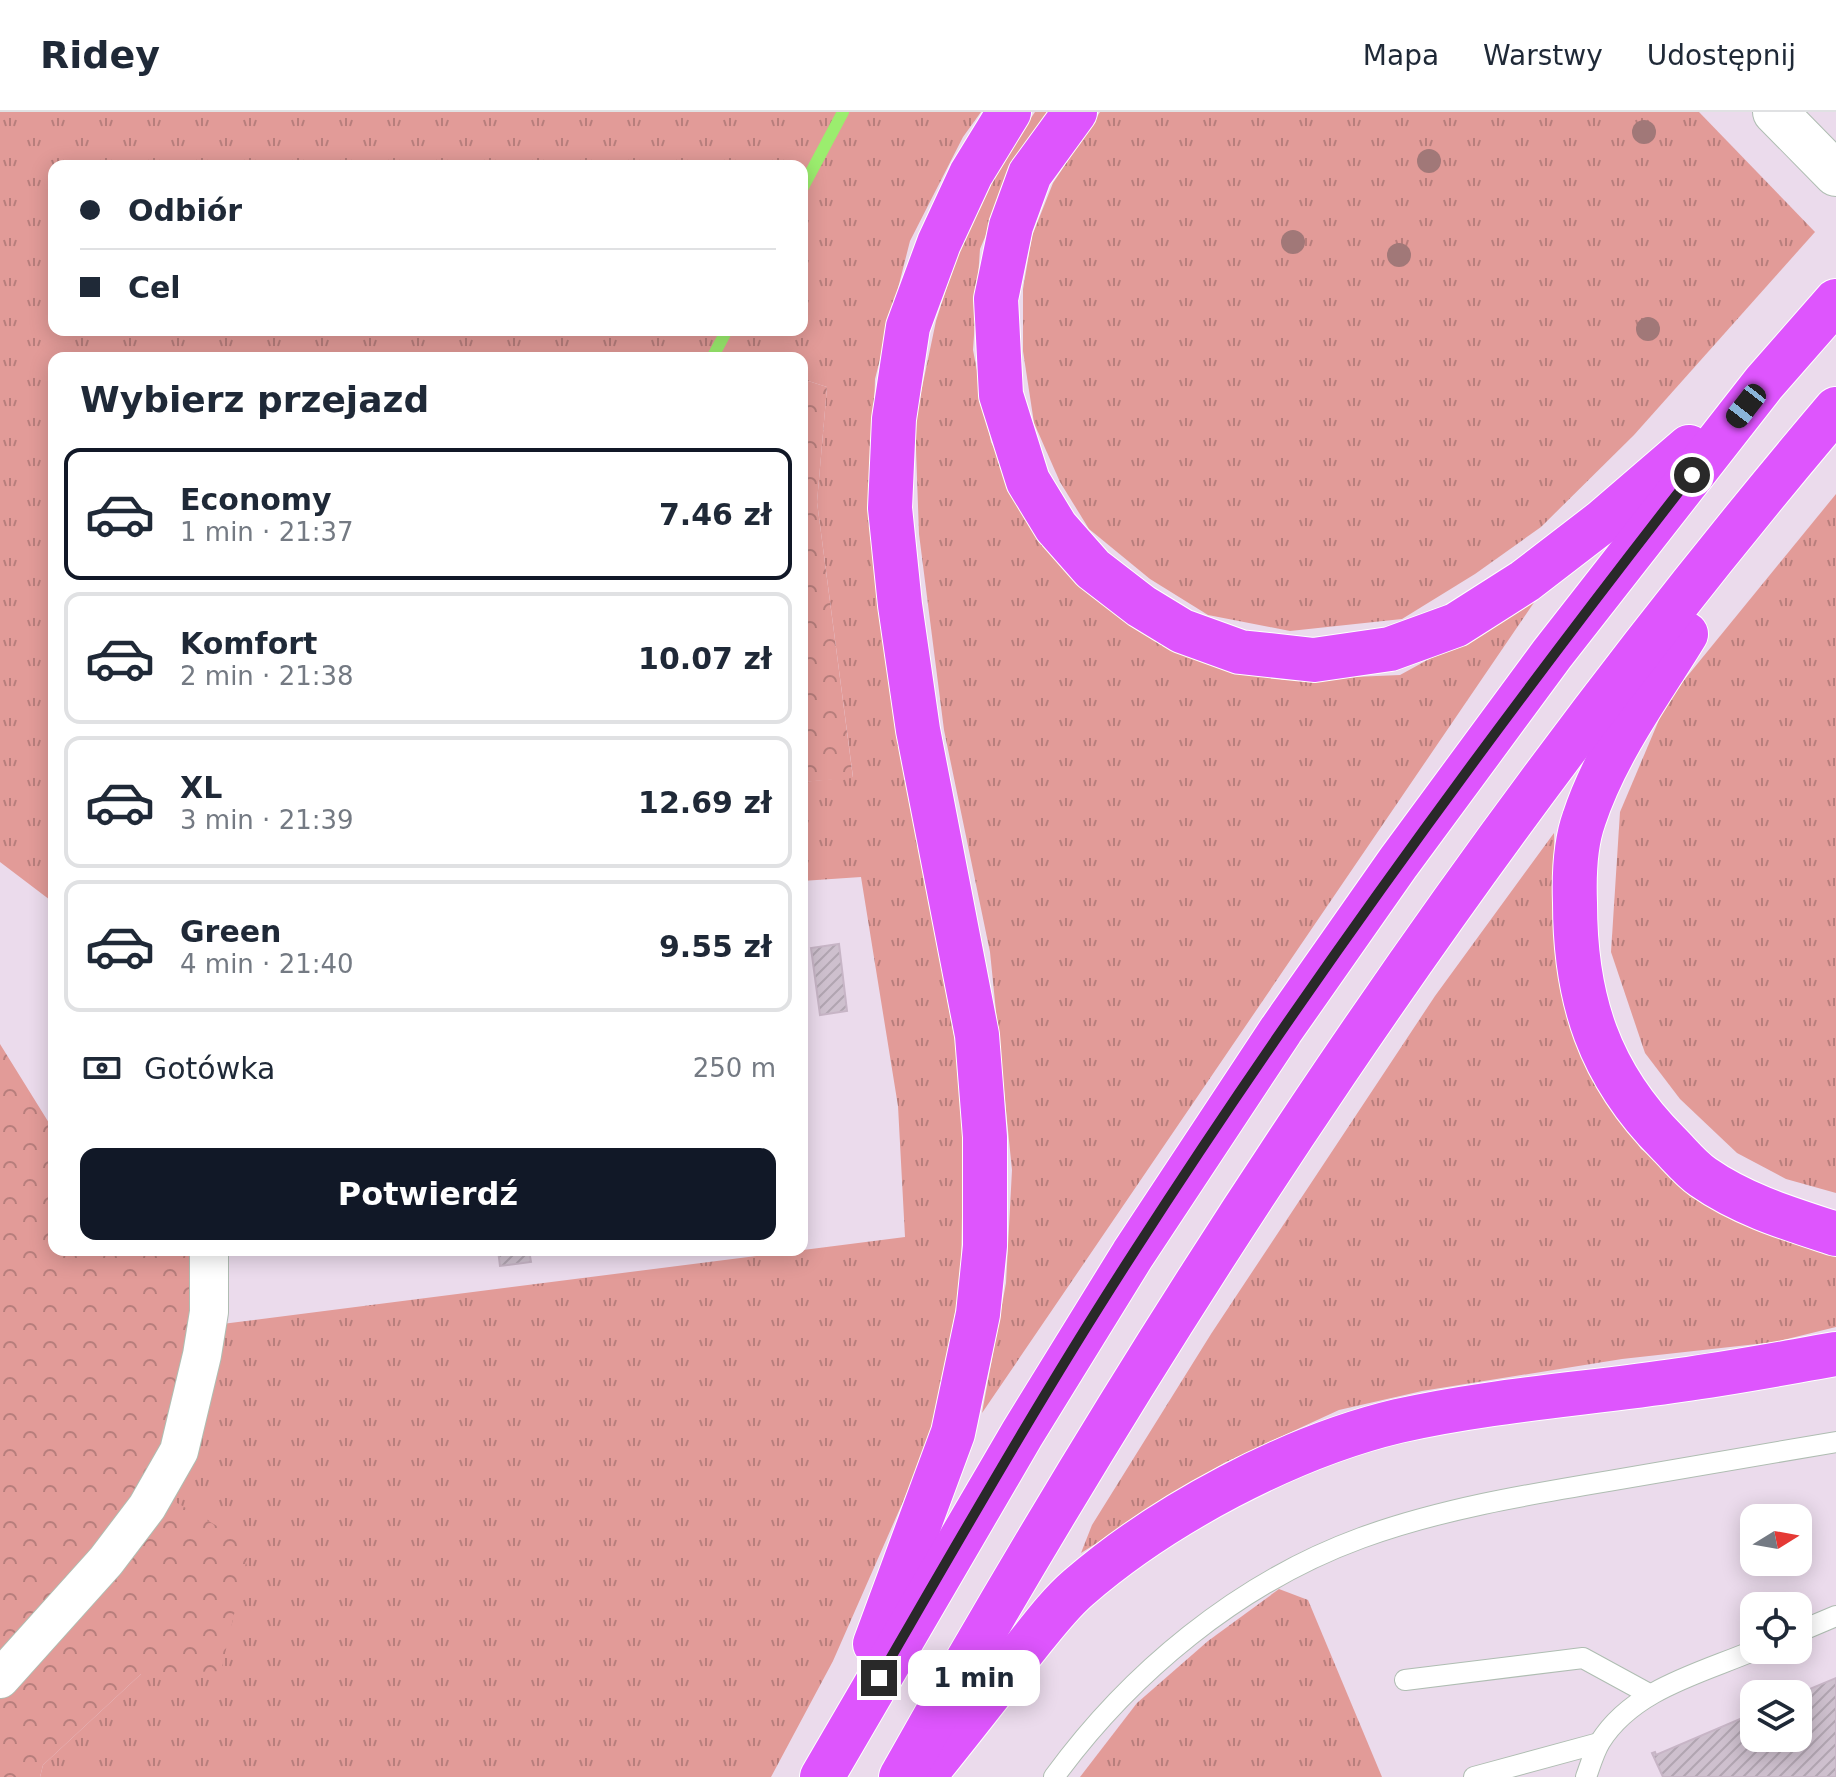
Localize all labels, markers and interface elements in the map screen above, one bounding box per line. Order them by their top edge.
text: Ridey [40,33,160,77]
text: Mapa [1363,39,1439,72]
text: Warstwy [1483,39,1603,72]
text: Udostępnij [1647,39,1796,72]
text: Odbiór [128,193,242,228]
text: Cel [128,270,181,305]
text: Wybierz przejazd [80,379,429,420]
car [1722,380,1770,432]
route start [1674,457,1710,493]
icon: car [84,478,156,550]
text: Economy [180,482,332,517]
text: 7.46 zł [659,497,772,532]
text: 1 min · 21:37 [180,517,354,547]
icon: car [84,622,156,694]
text: Komfort [180,626,317,661]
text: 10.07 zł [638,641,772,676]
text: 2 min · 21:38 [180,661,354,691]
icon: car [84,766,156,838]
text: XL [180,770,222,805]
text: 12.69 zł [638,785,772,820]
text: 3 min · 21:39 [180,805,354,835]
icon: car [84,910,156,982]
text: Green [180,914,281,949]
text: 9.55 zł [659,929,772,964]
text: 4 min · 21:40 [180,949,354,979]
icon: cash [80,1046,124,1090]
text: Gotówka [144,1051,275,1086]
text: 250 m [693,1053,776,1083]
button: Potwierdź [80,1148,776,1240]
north arrow [1740,1504,1812,1576]
map controls [1740,1504,1812,1752]
button: locate [1740,1592,1812,1664]
callout: 1 min [907,1650,1039,1706]
route end [861,1660,897,1696]
text: 1 min [933,1663,1015,1693]
button: layers [1740,1680,1812,1752]

